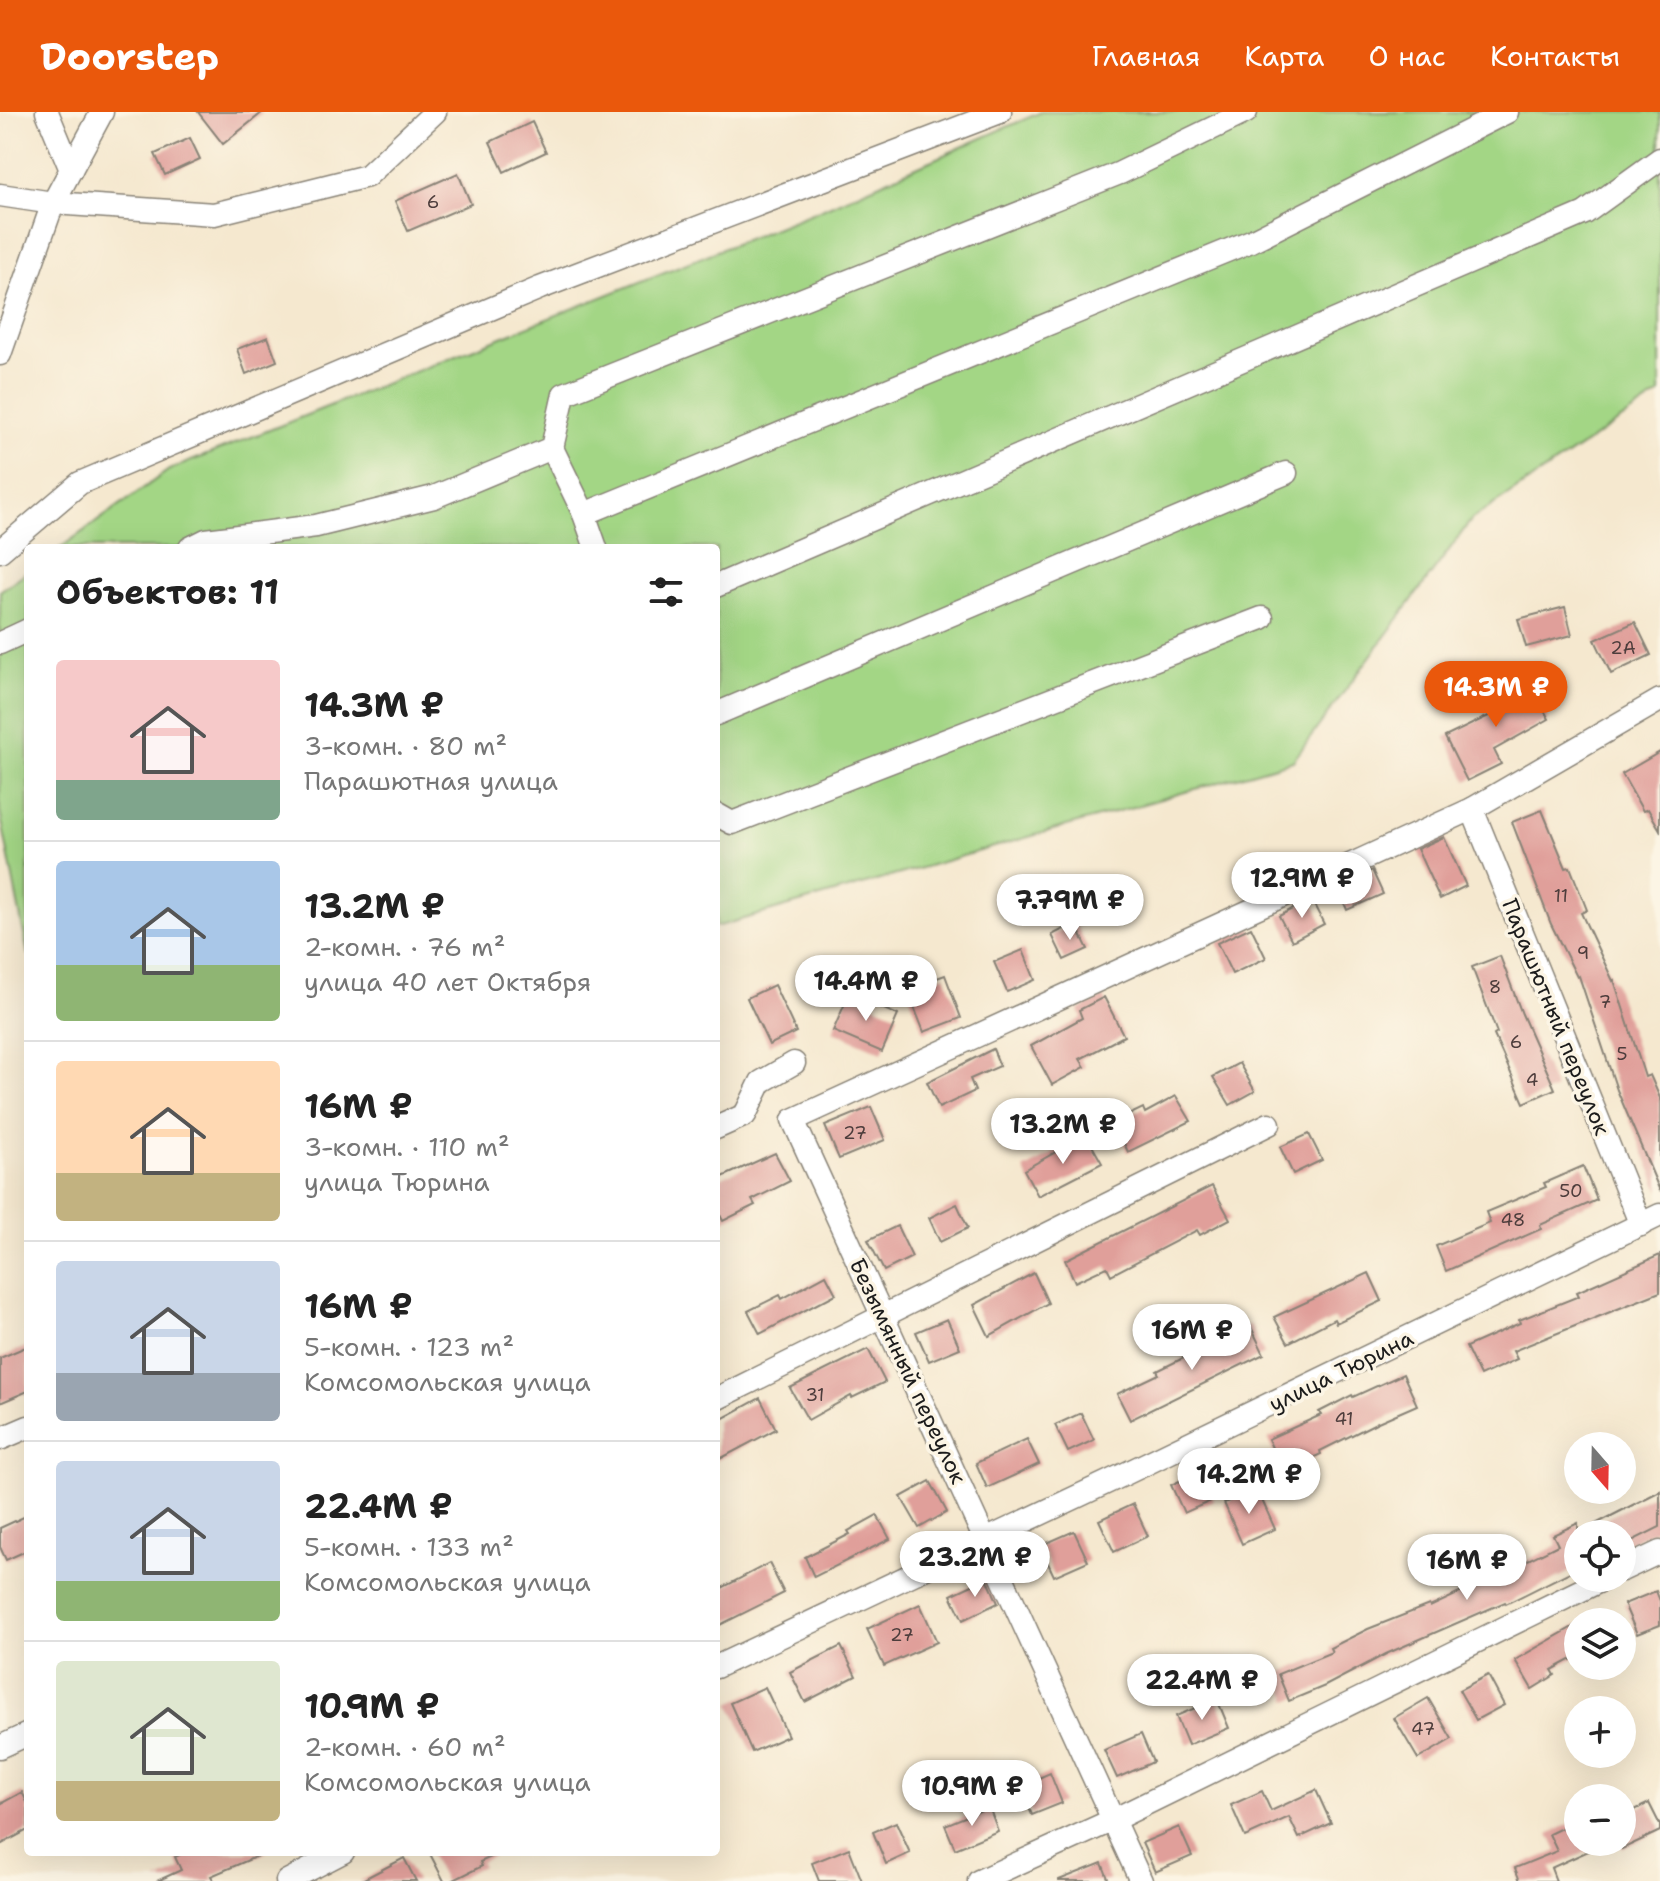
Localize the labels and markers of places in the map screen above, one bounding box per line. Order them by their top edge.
pin: 14.3M ₽ [1422,661,1570,729]
pin: 12.9M ₽ [1228,852,1376,920]
pin: 7.79M ₽ [996,874,1144,942]
pin: 14.4M ₽ [792,955,940,1023]
pin: 13.2M ₽ [989,1098,1137,1166]
pin: 16M ₽ [1136,1304,1248,1372]
pin: 14.2M ₽ [1175,1448,1323,1516]
pin: 23.2M ₽ [901,1531,1049,1599]
pin: 16M ₽ [1411,1534,1523,1602]
pin: 22.4M ₽ [1128,1654,1276,1722]
pin: 10.9M ₽ [898,1760,1046,1828]

